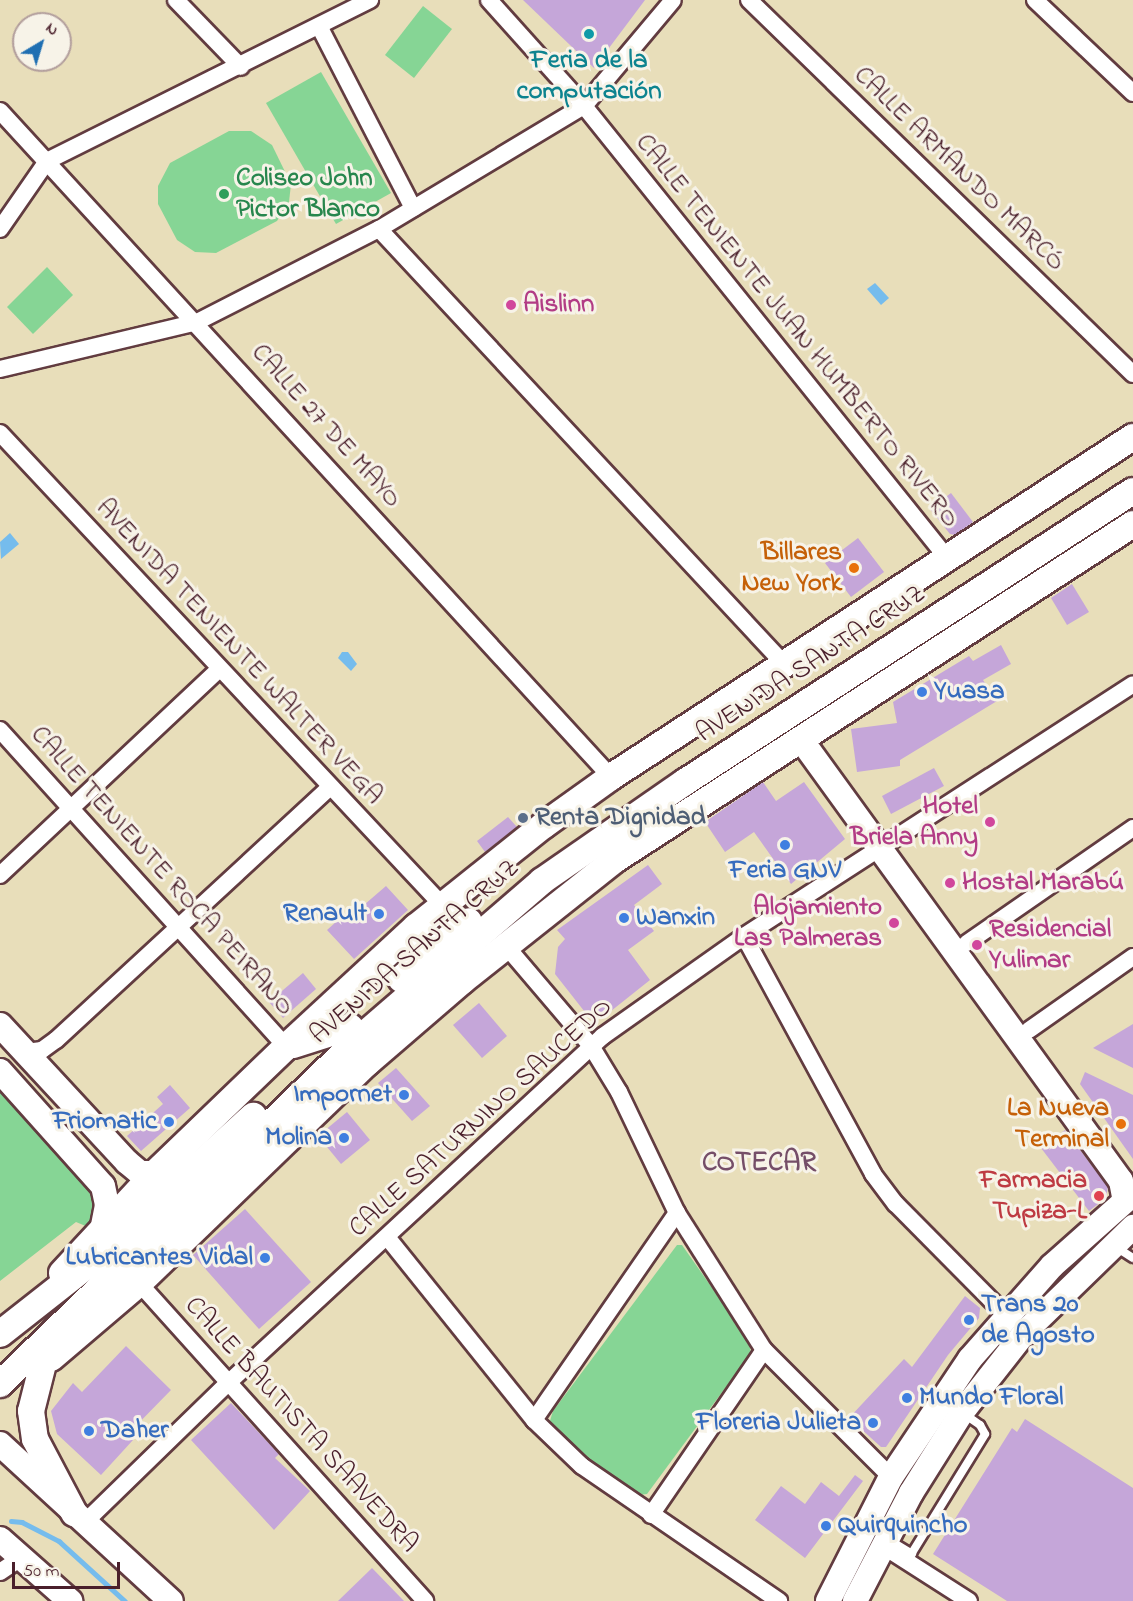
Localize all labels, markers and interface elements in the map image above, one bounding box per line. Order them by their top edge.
north arrow [12,12,72,72]
text: N [40,17,63,42]
marker: Feria de la computación [582,27,596,41]
place label: Feria de la computación [517,44,661,107]
street label: CALLE ARMANDO MARCÓ [846,60,1072,278]
street label: CALLE TENIENTE JUAN HUMBERTO RIVERO [628,127,966,535]
place label: Coliseo John Pictor Blanco [236,162,380,225]
marker: Coliseo John Pictor Blanco [217,187,231,201]
place label: Aislinn [523,289,594,321]
marker: Aislinn [504,298,518,312]
street label: CALLE 27 DE MAYO [244,337,408,515]
street label: AVENIDA TENIENTE WALTER VEGA [88,492,390,812]
place label: Billares New York [741,536,842,599]
marker: Billares New York [847,561,861,575]
street label: AVENIDA SANTA CRUZ [690,578,932,750]
place label: Yuasa [934,676,1005,708]
marker: Yuasa [915,685,929,699]
street label: CALLE TENIENTE ROCA PEIRANO [23,719,301,1023]
place label: Hotel Briela Anny [850,790,978,853]
place label: Renta Dignidad [535,802,706,834]
marker: Renta Dignidad [516,811,530,825]
marker: Hotel Briela Anny [983,815,997,829]
marker: Feria GNV [778,838,792,852]
street label: AVENIDA SANTA CRUZ [304,852,526,1052]
place label: Feria GNV [729,855,841,887]
place label: Hostal Marabú [962,867,1124,899]
marker: Hostal Marabú [943,876,957,890]
place label: Alojamiento Las Palmeras [734,891,882,954]
place label: Renault [283,898,367,930]
place label: Wanxin [636,902,715,934]
marker: Renault [372,907,386,921]
marker: Wanxin [617,911,631,925]
place label: Residencial Yulimar [989,913,1111,976]
marker: Alojamiento Las Palmeras [887,916,901,930]
marker: Residencial Yulimar [970,938,984,952]
street label: CALLE SATURNINO SAUCEDO [343,991,619,1245]
place label: Impornet [293,1079,392,1111]
marker: Impornet [397,1088,411,1102]
place label: La Nueva Terminal [1007,1092,1109,1155]
place label: Friomatic [53,1106,157,1138]
marker: Friomatic [162,1115,176,1129]
marker: La Nueva Terminal [1114,1117,1128,1131]
place label: Molina [265,1122,332,1154]
marker: Molina [337,1131,351,1145]
district label: COTECAR [702,1147,816,1181]
place label: Farmacia Tupiza-L [980,1164,1087,1227]
marker: Farmacia Tupiza-L [1092,1189,1106,1203]
place label: Lubricantes Vidal [65,1242,253,1274]
marker: Lubricantes Vidal [258,1251,272,1265]
place label: Trans 20 de Agosto [981,1288,1095,1351]
street label: CALLE BAUTISTA SAAVEDRA [177,1290,425,1560]
marker: Trans 20 de Agosto [962,1313,976,1327]
place label: Mundo Floral [919,1382,1064,1414]
marker: Mundo Floral [900,1391,914,1405]
place label: Floreria Julieta [696,1407,861,1439]
place label: Daher [101,1415,169,1447]
marker: Floreria Julieta [866,1416,880,1430]
marker: Daher [82,1424,96,1438]
place label: Quirquincho [838,1510,968,1542]
marker: Quirquincho [819,1519,833,1533]
scale bar [15,1550,123,1588]
text: 50 m [23,1559,60,1585]

